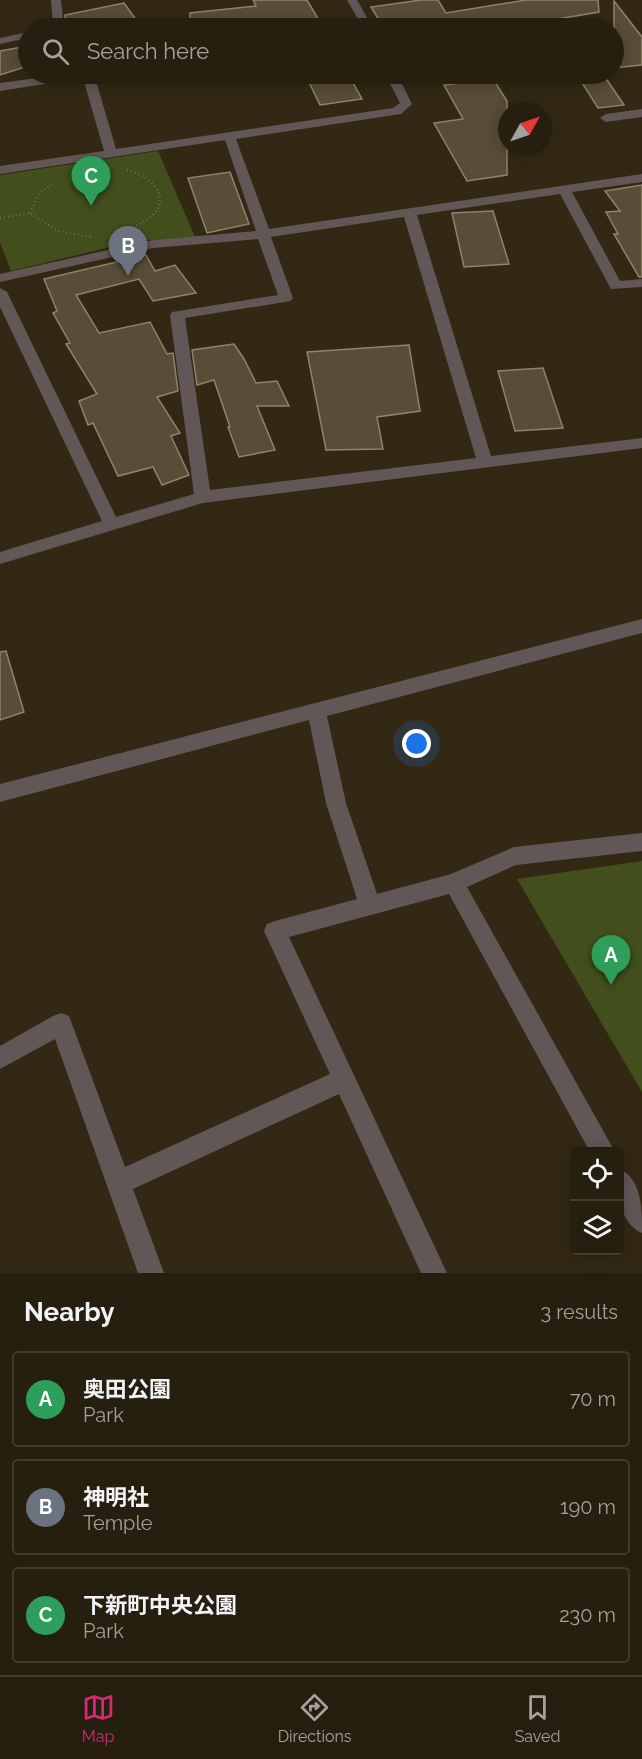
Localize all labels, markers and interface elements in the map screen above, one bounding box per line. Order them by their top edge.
search box [18,18,624,84]
icon: search [39,35,72,68]
text: Search here [87,38,209,64]
north arrow [498,102,552,156]
pin: C [72,156,110,206]
pin: B [108,226,148,276]
your location [402,729,431,758]
pin: A [592,936,630,985]
map controls [570,1147,624,1255]
button: locate [570,1147,624,1201]
button: layers [570,1201,624,1255]
text: Nearby [24,1297,114,1327]
text: 3 results [540,1300,618,1324]
text: 奥田公園 [83,1376,171,1402]
text: A [39,1387,52,1411]
text: 70 m [570,1387,616,1411]
text: Park [83,1403,124,1427]
text: 神明社 [83,1484,149,1510]
text: B [39,1495,52,1519]
text: 190 m [560,1495,616,1519]
text: Temple [83,1511,153,1535]
text: 下新町中央公園 [83,1592,237,1618]
text: C [39,1603,52,1627]
text: 230 m [559,1603,616,1627]
text: Park [83,1619,124,1643]
tab: Map [82,1691,115,1746]
tab: Directions [278,1691,352,1746]
tab: Saved [515,1691,560,1746]

